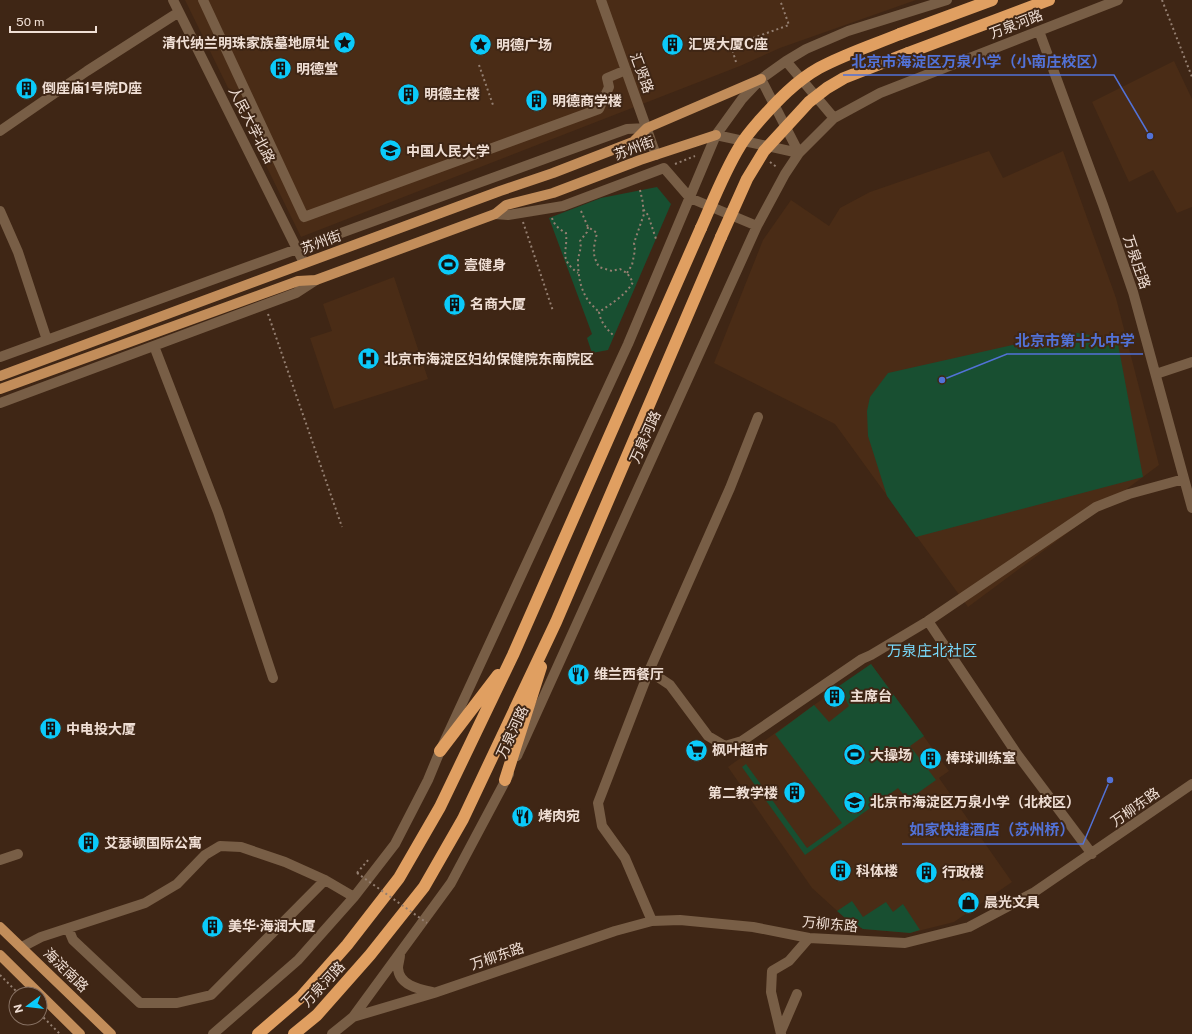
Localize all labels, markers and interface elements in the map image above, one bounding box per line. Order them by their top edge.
street label: 万泉河路 [987,6,1045,42]
scale bar [10,8,96,34]
text: 50 m [16,15,44,29]
place icon: 清代纳兰明珠家族墓地原址 [332,30,358,56]
building icon: 汇贤大厦C座 [659,31,685,57]
place icon: 明德广场 [467,32,493,58]
place label: 清代纳兰明珠家族墓地原址 [162,35,330,51]
place label: 汇贤大厦C座 [688,36,768,52]
place label: 明德广场 [496,37,552,53]
callout: 北京市海淀区万泉小学（小南庄校区） [843,48,1114,75]
street label: 汇贤路 [627,51,657,95]
text: 北京市海淀区万泉小学（小南庄校区） [851,53,1107,70]
building icon: 明德堂 [268,56,294,82]
place label: 明德堂 [296,61,338,77]
building icon: 倒座庙1号院D座 [13,75,39,101]
place label: 倒座庙1号院D座 [42,80,142,96]
building icon: 明德主楼 [396,81,422,107]
street label: 人民大学北路 [226,84,278,166]
place label: 明德主楼 [424,86,480,102]
building icon: 明德商学楼 [523,88,549,114]
place label: 明德商学楼 [552,93,622,109]
street label: 苏州街 [612,133,656,163]
school or university icon: 中国人民大学 [377,138,403,164]
place label: 中国人民大学 [406,143,490,159]
street label: 苏州街 [299,227,343,257]
street label: 万泉庄路 [1120,233,1154,291]
sports icon: 壹健身 [435,252,461,278]
place label: 壹健身 [464,257,506,273]
building icon: 名商大厦 [441,291,467,317]
place label: 名商大厦 [470,296,526,312]
callout: 北京市第十九中学 [1007,327,1143,354]
text: 北京市第十九中学 [1015,332,1135,349]
hospital icon: 北京市海淀区妇幼保健院东南院区 [356,346,382,372]
place label: 北京市海淀区妇幼保健院东南院区 [384,351,594,367]
street label: 万泉河路 [626,408,664,466]
district label: 万泉庄北社区 [887,642,977,659]
restaurant icon: 维兰西餐厅 [566,661,592,687]
place label: 维兰西餐厅 [594,666,664,682]
building icon: 主席台 [822,683,848,709]
place label: 主席台 [850,688,892,704]
street label: 万泉河路 [493,703,531,761]
building icon: 中电投大厦 [37,716,63,742]
place label: 中电投大厦 [66,721,136,737]
supermarket icon: 枫叶超市 [683,737,709,763]
place label: 枫叶超市 [712,742,768,758]
sports icon: 大操场 [841,742,867,768]
building icon: 棒球训练室 [917,745,943,771]
place label: 大操场 [870,747,912,763]
place label: 棒球训练室 [946,750,1016,766]
building icon: 第二教学楼 [781,780,807,806]
street label: 万柳东路 [1107,784,1163,830]
place label: 第二教学楼 [708,785,778,801]
school or university icon: 北京市海淀区万泉小学（北校区） [841,789,867,815]
place label: 北京市海淀区万泉小学（北校区） [870,794,1080,810]
restaurant icon: 烤肉宛 [509,803,535,829]
place label: 烤肉宛 [538,808,580,824]
callout: 如家快捷酒店（苏州桥） [902,817,1083,844]
text: 如家快捷酒店（苏州桥） [909,821,1075,838]
building icon: 艾瑟顿国际公寓 [75,830,101,856]
place label: 艾瑟顿国际公寓 [104,835,202,851]
building icon: 科体楼 [828,858,854,884]
building icon: 行政楼 [913,859,939,885]
place label: 科体楼 [856,863,898,879]
place label: 行政楼 [942,864,984,880]
shop icon: 晨光文具 [956,889,982,915]
place label: 晨光文具 [984,894,1040,910]
building icon: 美华·海润大厦 [199,913,225,939]
street label: 万柳东路 [801,914,859,934]
place label: 美华·海润大厦 [228,918,316,934]
street label: 万柳东路 [468,939,526,973]
street label: 海淀南路 [40,945,92,995]
street label: 万泉河路 [298,958,348,1010]
north arrow [8,986,48,1026]
text: N [11,1003,25,1014]

